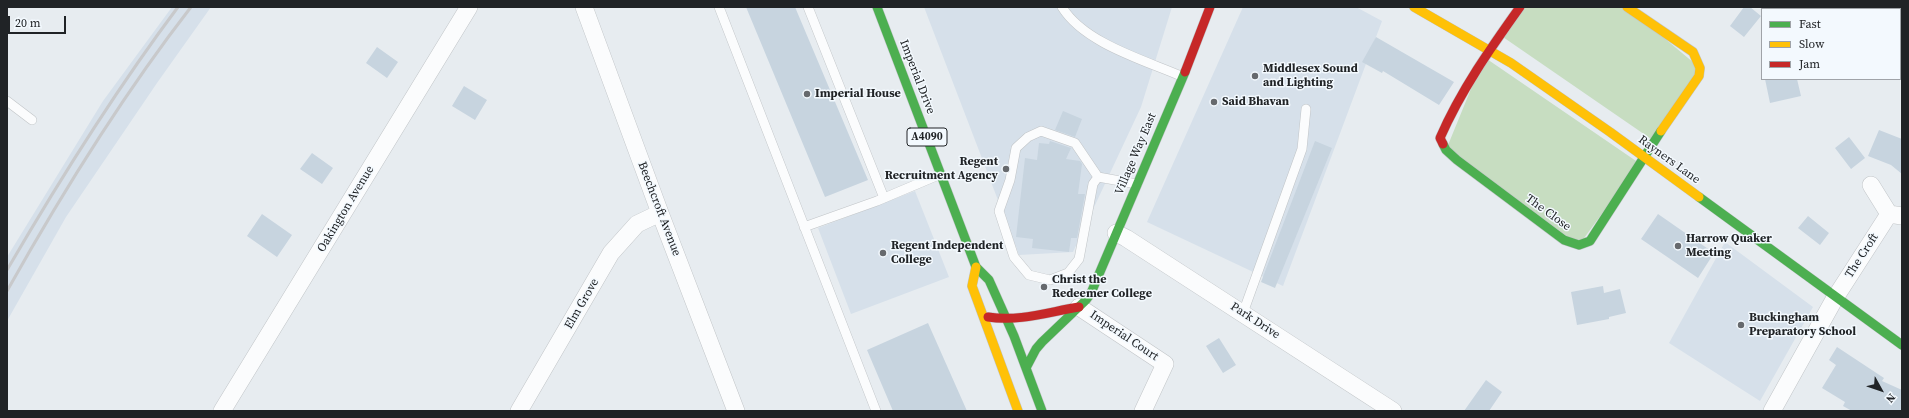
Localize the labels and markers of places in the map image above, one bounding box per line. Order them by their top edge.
place label: Middlesex Sound and Lighting [1263,62,1358,90]
marker: Middlesex Sound and Lighting [1250,71,1260,81]
place label: Imperial House [815,87,901,101]
marker: Imperial House [802,89,812,99]
place label: Said Bhavan [1222,95,1289,109]
marker: Said Bhavan [1209,97,1219,107]
place label: Regent Recruitment Agency [885,155,998,183]
marker: Regent Recruitment Agency [1001,164,1011,174]
place label: Harrow Quaker Meeting [1686,232,1772,260]
place label: Regent Independent College [891,239,1003,267]
marker: Harrow Quaker Meeting [1673,241,1683,251]
marker: Regent Independent College [878,248,888,258]
place label: Christ the Redeemer College [1052,273,1152,301]
marker: Christ the Redeemer College [1039,282,1049,292]
place label: Buckingham Preparatory School [1749,311,1856,339]
marker: Buckingham Preparatory School [1736,320,1746,330]

